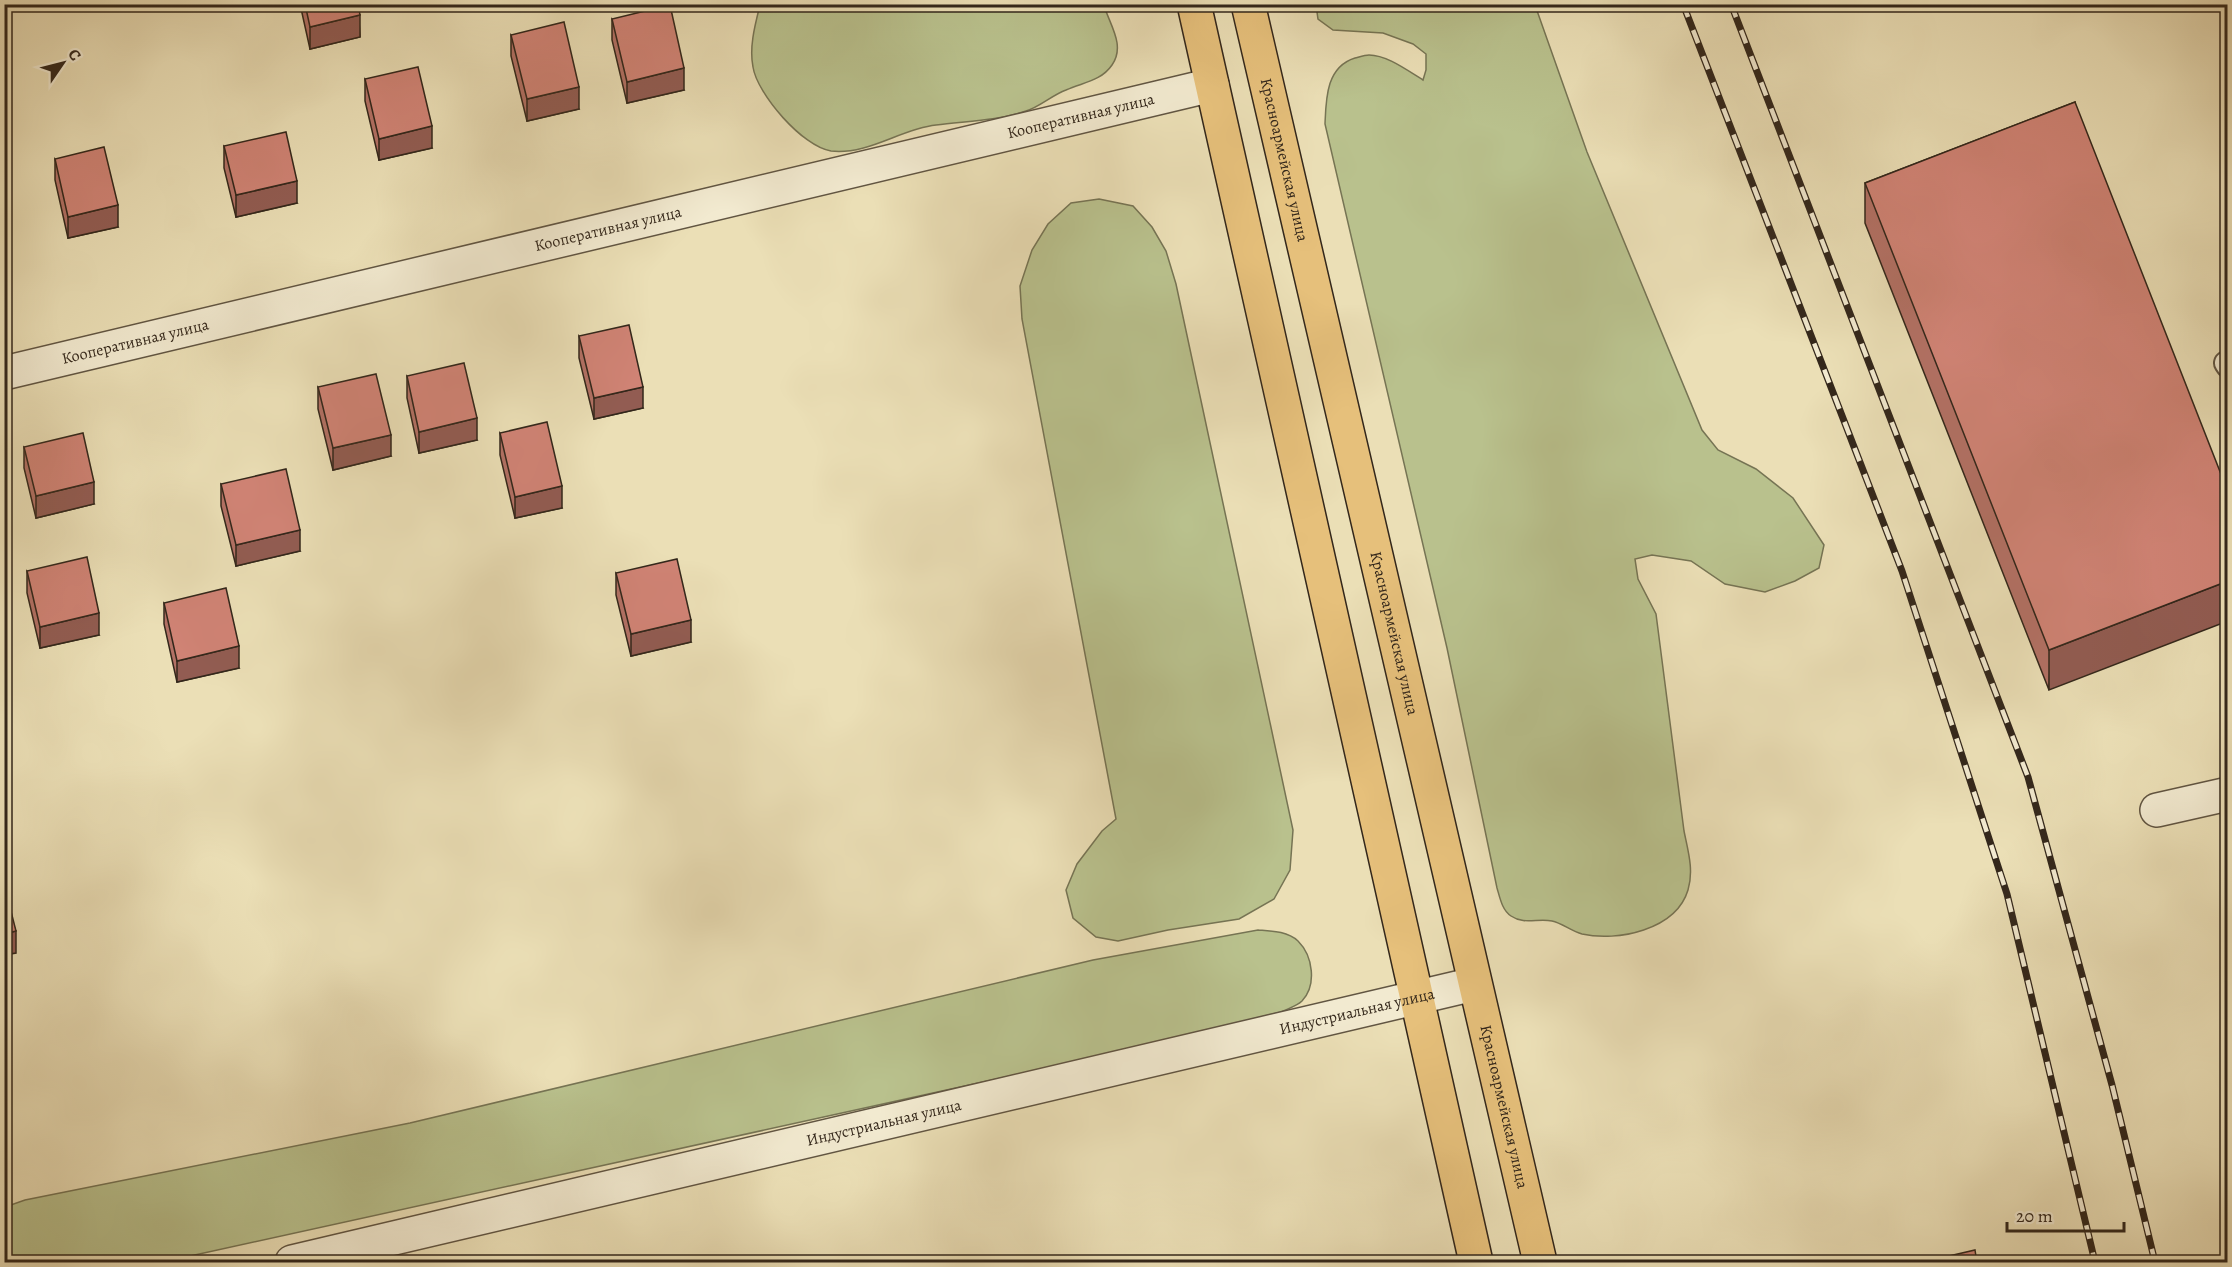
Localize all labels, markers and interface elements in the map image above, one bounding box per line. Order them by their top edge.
north arrow [33,33,93,93]
text: С [63,45,86,65]
street label: Красноармейская улица [1255,76,1314,244]
street label: Кооперативная улица [1005,88,1157,144]
street label: Кооперативная улица [532,201,685,257]
street label: Кооперативная улица [59,313,212,370]
street label: Красноармейская улица [1364,549,1424,718]
street label: Индустриальная улица [1277,983,1437,1040]
street label: Красноармейская улица [1474,1023,1534,1191]
street label: Индустриальная улица [804,1094,964,1152]
scale bar [2007,1195,2124,1233]
text: 20 m [2016,1204,2053,1228]

